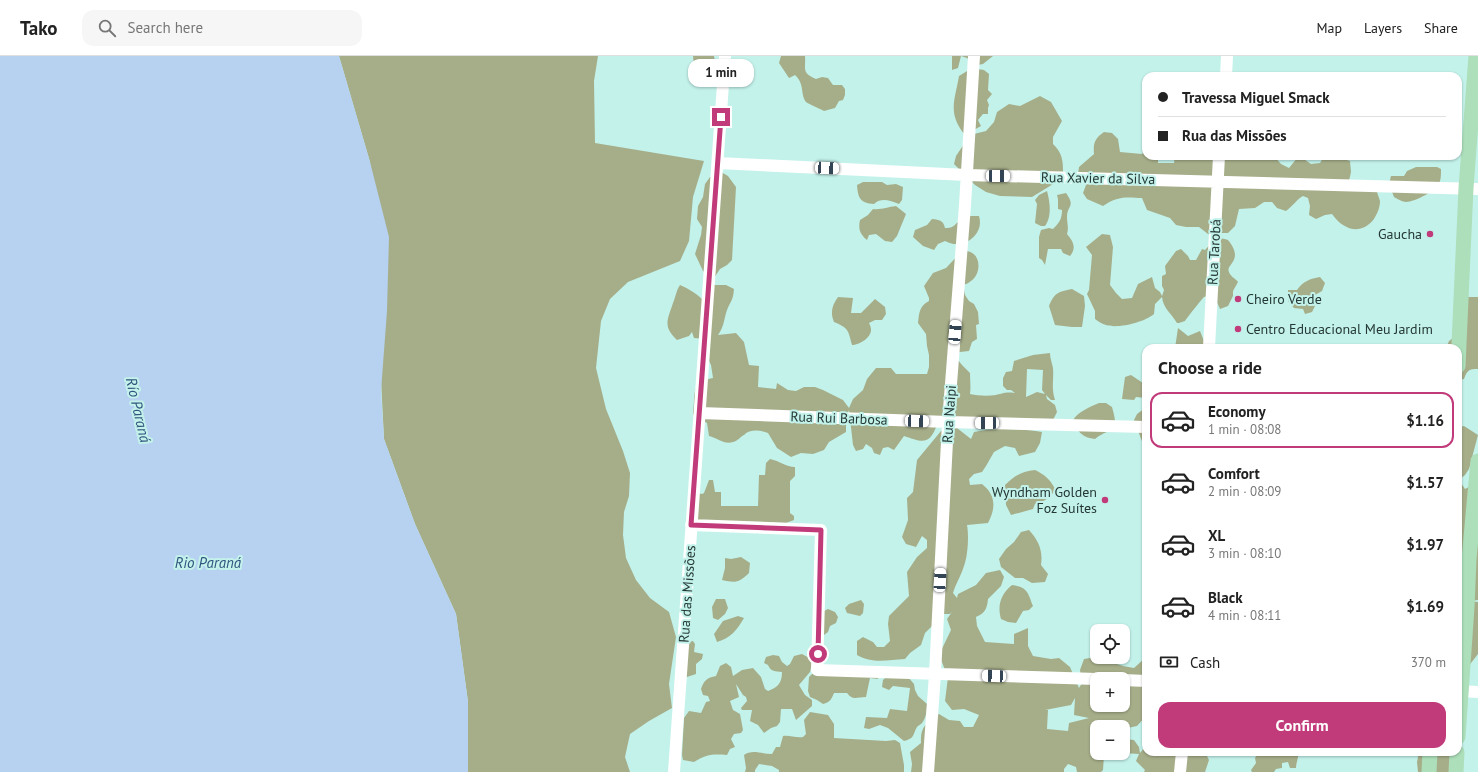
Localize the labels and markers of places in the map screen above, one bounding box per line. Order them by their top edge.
place label: Gaucha [1378,225,1422,243]
marker: Gaucha [1425,229,1435,239]
place label: Cheiro Verde [1246,290,1322,308]
marker: Cheiro Verde [1233,294,1243,304]
place label: Centro Educacional Meu Jardim [1246,320,1433,338]
marker: Centro Educacional Meu Jardim [1233,324,1243,334]
place label: Wyndham Golden Foz Suítes [992,483,1097,517]
marker: Wyndham Golden Foz Suítes [1100,495,1110,505]

